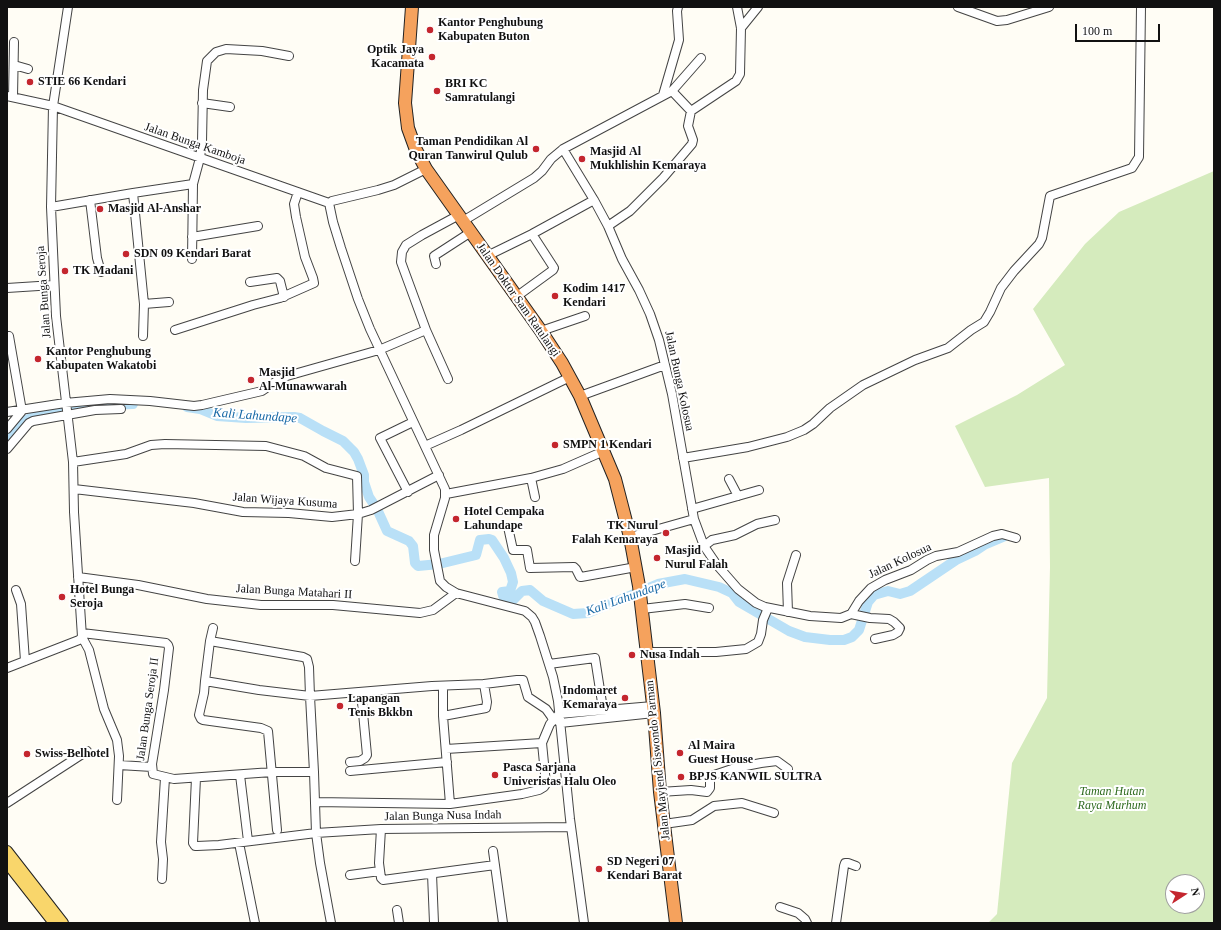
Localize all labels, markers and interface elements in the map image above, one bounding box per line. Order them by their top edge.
place label: Kantor Penghubung Kabupaten Buton [438,16,543,44]
scale bar [1077,16,1162,42]
text: 100 m [1082,24,1112,38]
marker: Kantor Penghubung Kabupaten Buton [425,25,435,35]
place label: Optik Jaya Kacamata [367,43,424,71]
marker: Optik Jaya Kacamata [427,52,437,62]
place label: STIE 66 Kendari [38,75,126,89]
marker: STIE 66 Kendari [25,77,35,87]
place label: BRI KC Samratulangi [445,77,515,105]
marker: BRI KC Samratulangi [432,86,442,96]
street label: Jalan Bunga Kamboja [143,120,247,168]
place label: Taman Pendidikan Al Quran Tanwirul Qulub [408,135,528,163]
marker: Taman Pendidikan Al Quran Tanwirul Qulub [531,144,541,154]
place label: Masjid Al Mukhlishin Kemaraya [590,145,706,173]
marker: Masjid Al Mukhlishin Kemaraya [577,154,587,164]
place label: Masjid Al-Anshar [108,202,201,216]
marker: Masjid Al-Anshar [95,204,105,214]
street label: Jalan Doktor Sam Ratulangi [473,240,563,360]
street label: Jalan Bunga Seroja [34,245,54,339]
place label: SDN 09 Kendari Barat [134,247,251,261]
marker: SDN 09 Kendari Barat [121,249,131,259]
place label: TK Madani [73,264,133,278]
marker: TK Madani [60,266,70,276]
place label: Kodim 1417 Kendari [563,282,625,310]
marker: Kodim 1417 Kendari [550,291,560,301]
street label: Jalan Bunga Kolosua [661,330,697,432]
place label: Kantor Penghubung Kabupaten Wakatobi [46,345,156,373]
marker: Kantor Penghubung Kabupaten Wakatobi [33,354,43,364]
place label: Masjid Al-Munawwarah [259,366,347,394]
marker: Masjid Al-Munawwarah [246,375,256,385]
water label: Kali Lahundape [212,405,298,427]
place label: SMPN 1 Kendari [563,438,652,452]
marker: SMPN 1 Kendari [550,440,560,450]
street label: Jalan Wijaya Kusuma [232,490,338,512]
place label: Hotel Cempaka Lahundape [464,505,544,533]
marker: Hotel Cempaka Lahundape [451,514,461,524]
place label: TK Nurul Falah Kemaraya [572,519,658,547]
marker: TK Nurul Falah Kemaraya [661,528,671,538]
street label: Jalan Kolosua [866,540,934,582]
place label: Masjid Nurul Falah [665,544,728,572]
marker: Masjid Nurul Falah [652,553,662,563]
water label: Kali Lahundape [584,576,668,620]
street label: Jalan Bunga Matahari II [236,582,352,602]
place label: Hotel Bunga Seroja [70,583,134,611]
marker: Hotel Bunga Seroja [57,592,67,602]
place label: Nusa Indah [640,648,700,662]
marker: Nusa Indah [627,650,637,660]
street label: Jalan Bunga Seroja II [134,657,162,761]
street label: Jalan Mayjend Siswondo Parman [642,680,674,840]
place label: Indomaret Kemaraya [563,684,617,712]
place label: Lapangan Tenis Bkkbn [348,692,413,720]
marker: Indomaret Kemaraya [620,693,630,703]
marker: Lapangan Tenis Bkkbn [335,701,345,711]
place label: Al Maira Guest House [688,739,753,767]
place label: Swiss-Belhotel [35,747,109,761]
marker: Al Maira Guest House [675,748,685,758]
marker: Swiss-Belhotel [22,749,32,759]
place label: Pasca Sarjana Univeristas Halu Oleo [503,761,616,789]
marker: Pasca Sarjana Univeristas Halu Oleo [490,770,500,780]
place label: BPJS KANWIL SULTRA [689,770,822,784]
marker: BPJS KANWIL SULTRA [676,772,686,782]
park label: Taman Hutan Raya Murhum [1078,785,1146,813]
street label: Jalan Bunga Nusa Indah [384,808,502,824]
place label: SD Negeri 07 Kendari Barat [607,855,682,883]
marker: SD Negeri 07 Kendari Barat [594,864,604,874]
north arrow [1165,874,1205,914]
text: N [1189,887,1202,897]

